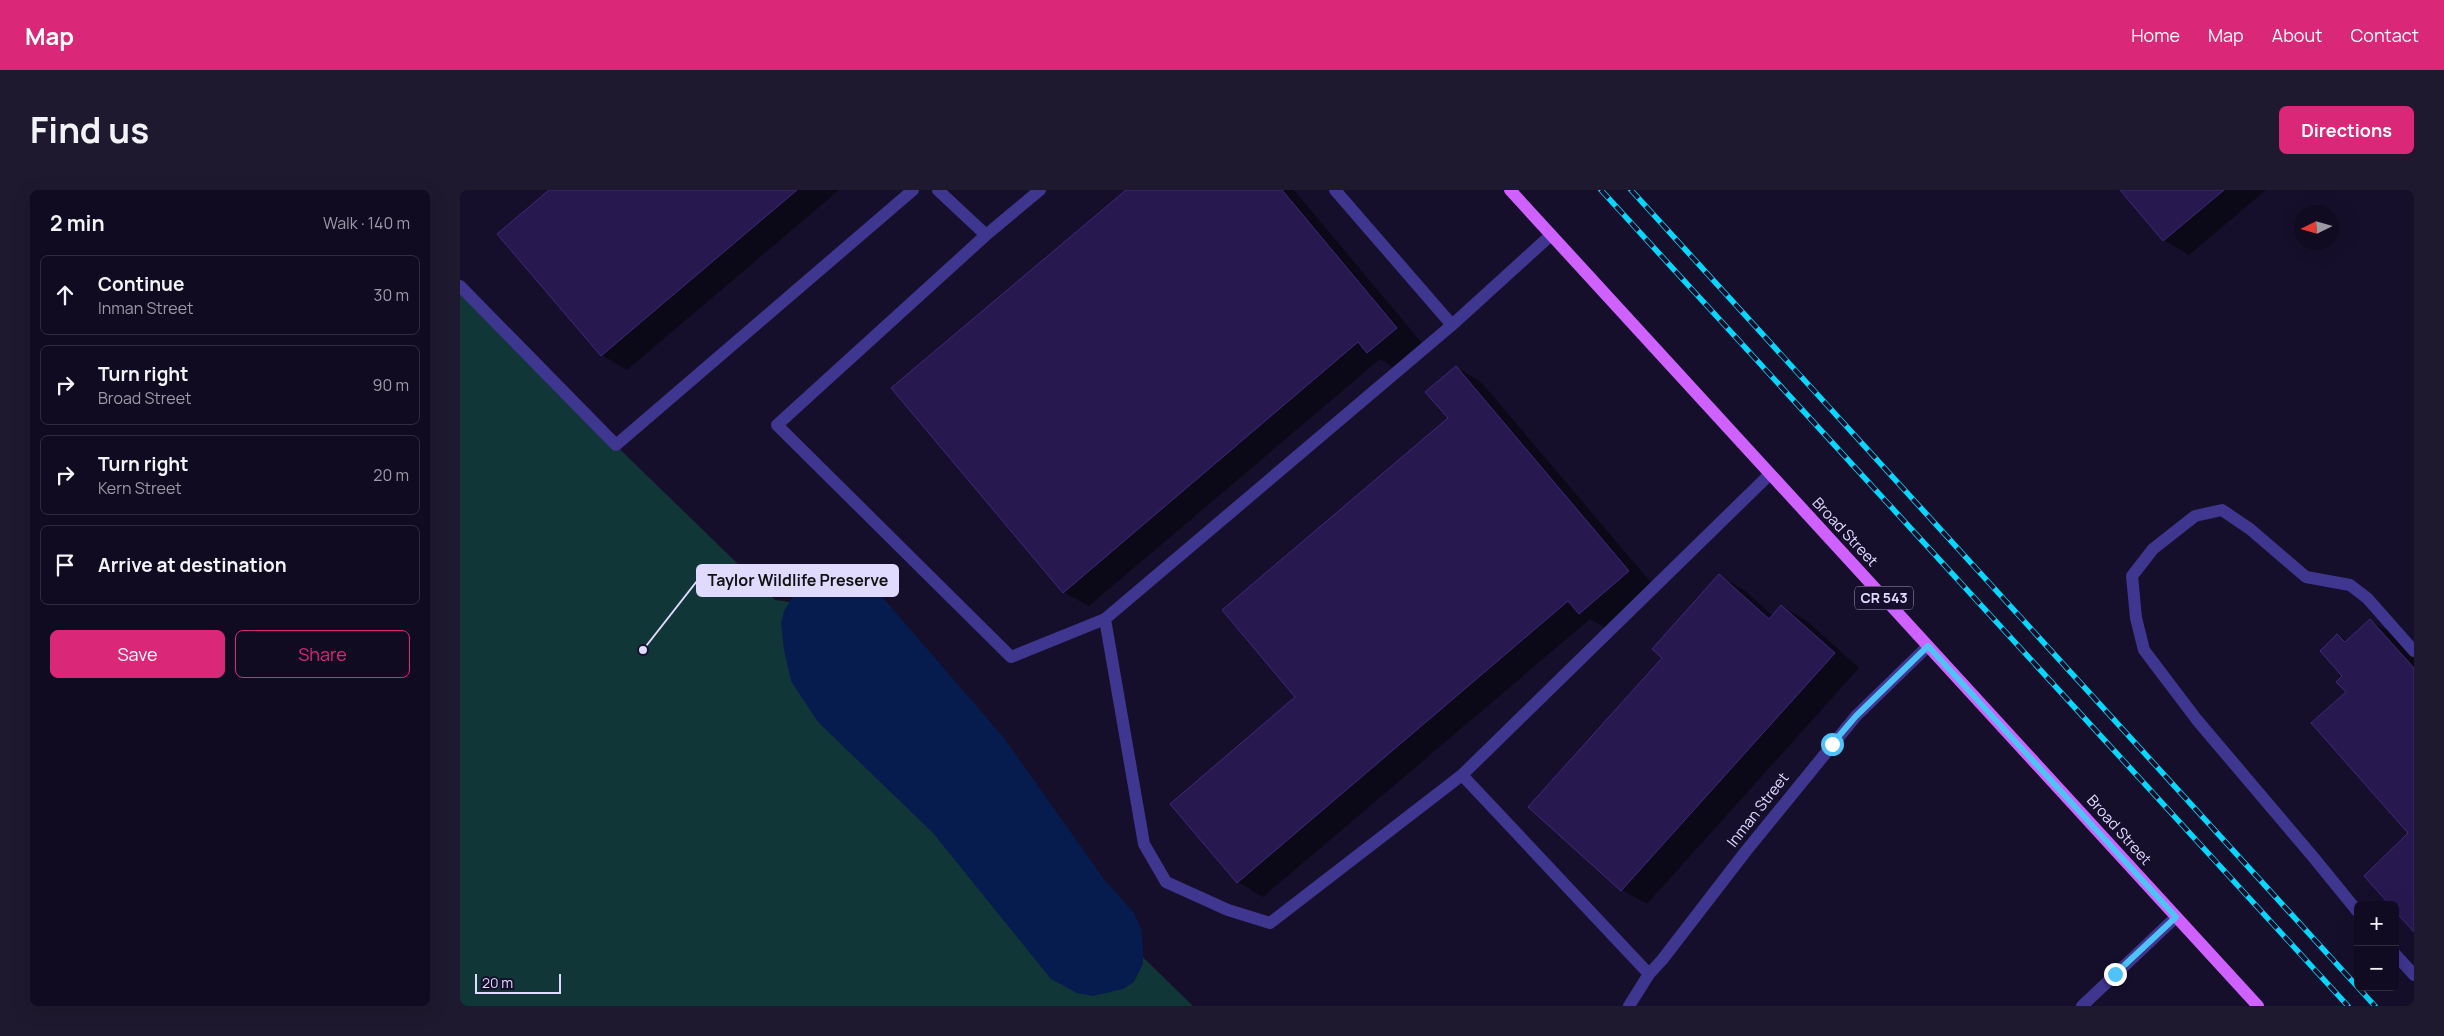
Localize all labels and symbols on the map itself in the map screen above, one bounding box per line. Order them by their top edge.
north arrow [2294,205,2339,250]
street label: Broad Street [1808,492,1883,571]
callout: Taylor Wildlife Preserve [697,565,898,596]
text: Taylor Wildlife Preserve [708,569,889,591]
road number: CR 543 [1855,586,1913,609]
route start [1821,733,1844,756]
street label: Inman Street [1722,768,1793,851]
street label: Broad Street [2082,790,2156,869]
route end [2104,963,2127,986]
scale bar [475,971,561,994]

